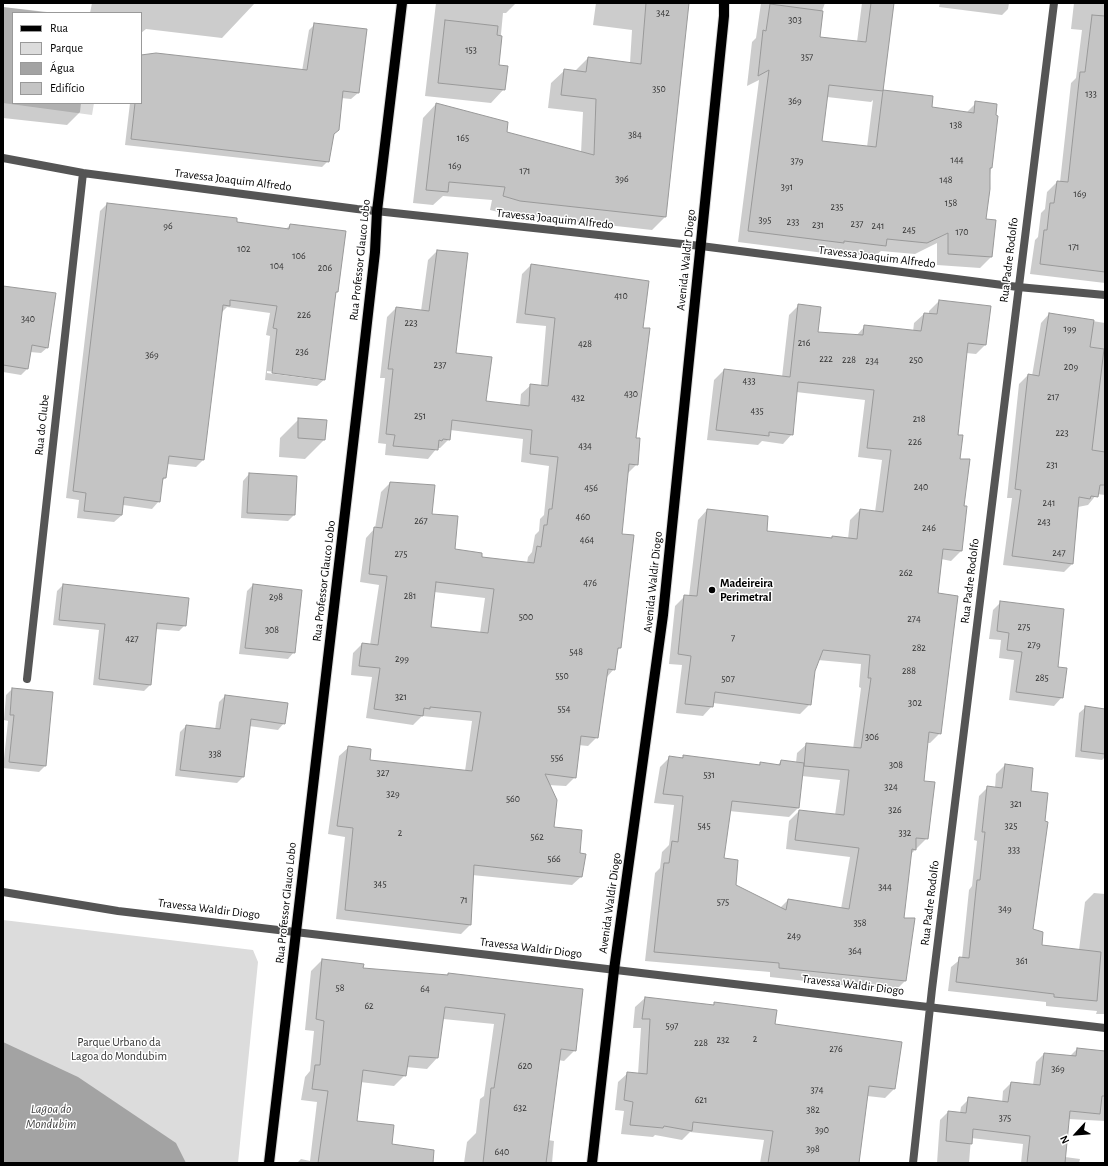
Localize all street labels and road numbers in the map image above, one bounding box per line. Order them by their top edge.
street label: Travessa Joaquim Alfredo [174,166,292,194]
street label: Rua Professor Glauco Lobo [346,199,374,321]
street label: Travessa Joaquim Alfredo [496,206,614,232]
street label: Avenida Waldir Diogo [674,209,698,311]
street label: Rua Padre Rodolfo [997,217,1021,303]
street label: Travessa Joaquim Alfredo [818,243,936,271]
street label: Rua do Clube [32,394,52,456]
street label: Rua Professor Glauco Lobo [309,520,339,642]
street label: Avenida Waldir Diogo [641,531,665,633]
street label: Rua Padre Rodolfo [958,538,982,624]
street label: Rua Professor Glauco Lobo [272,842,300,964]
street label: Avenida Waldir Diogo [596,852,624,954]
street label: Rua Padre Rodolfo [918,860,942,946]
street label: Travessa Waldir Diogo [157,896,261,922]
street label: Travessa Waldir Diogo [479,935,583,961]
street label: Travessa Waldir Diogo [801,972,905,998]

